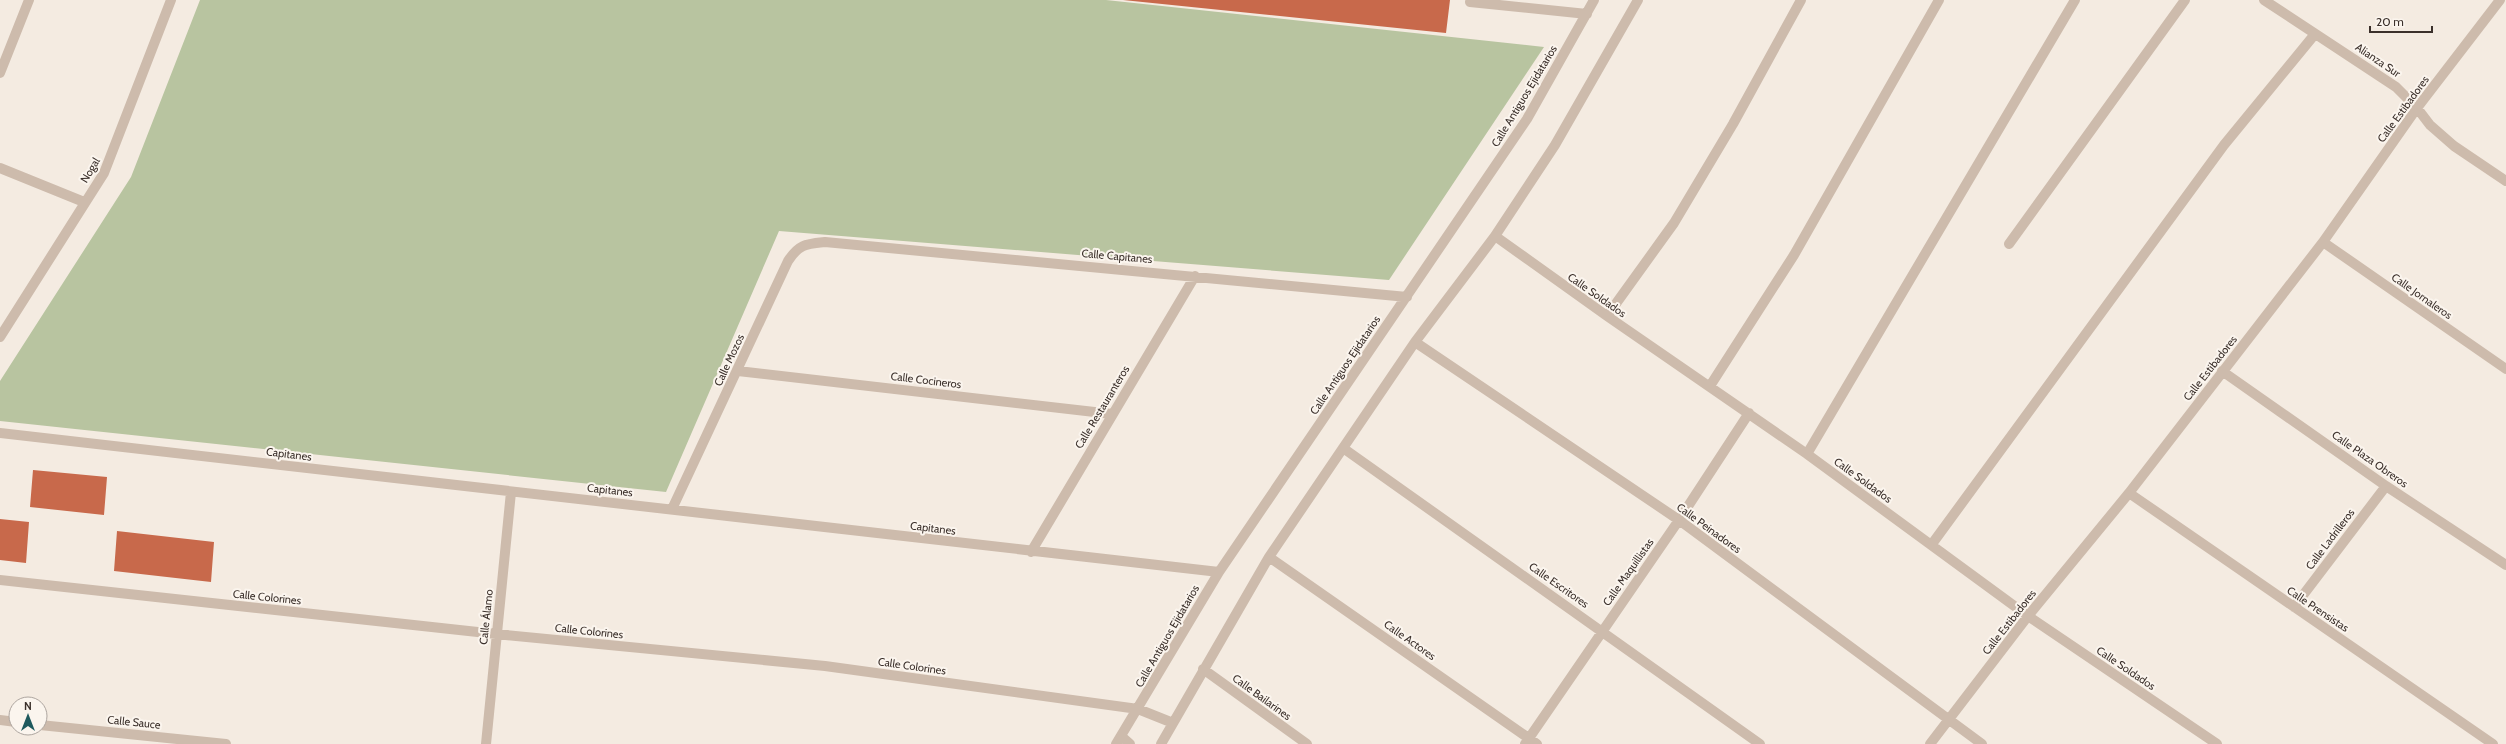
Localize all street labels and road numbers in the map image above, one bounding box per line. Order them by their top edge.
street label: Alianza Sur [2353,40,2404,81]
street label: Calle Antiguos Ejidatarios [1488,42,1560,149]
street label: Calle Estibadores [2374,73,2432,145]
street label: Nogal [77,154,103,185]
street label: Calle Capitanes [1081,246,1153,266]
street label: Calle Soldados [1565,270,1629,321]
street label: Calle Jornaleros [2389,270,2455,322]
street label: Calle Antiguos Ejidatarios [1307,313,1384,417]
street label: Calle Mozos [711,331,747,388]
street label: Calle Estibadores [2180,332,2240,403]
street label: Calle Restauranteros [1072,362,1133,451]
street label: Calle Cocineros [890,369,963,391]
street label: Calle Plaza Obreros [2329,428,2411,491]
street label: Capitanes [265,444,313,464]
street label: Calle Soldados [1831,454,1895,506]
street label: Capitanes [586,481,634,499]
street label: Calle Peinadores [1674,500,1744,556]
street label: Calle Ladrilleros [2303,505,2358,572]
street label: Capitanes [909,518,957,538]
street label: Calle Maquillistas [1600,535,1657,608]
street label: Calle Escritores [1526,559,1592,611]
street label: Calle Antiguos Ejidatarios [1132,582,1202,690]
street label: Calle Prensistas [2284,583,2352,635]
street label: Calle Colorines [232,586,302,608]
street label: Calle Estibadores [1979,586,2039,657]
street label: Calle Álamo [476,589,496,645]
street label: Calle Actores [1381,617,1439,663]
street label: Calle Colorines [554,620,624,642]
street label: Calle Soldados [2094,643,2159,693]
street label: Calle Colorines [877,654,947,678]
street label: Calle Bailarines [1230,671,1295,723]
street label: Calle Sauce [107,712,162,732]

